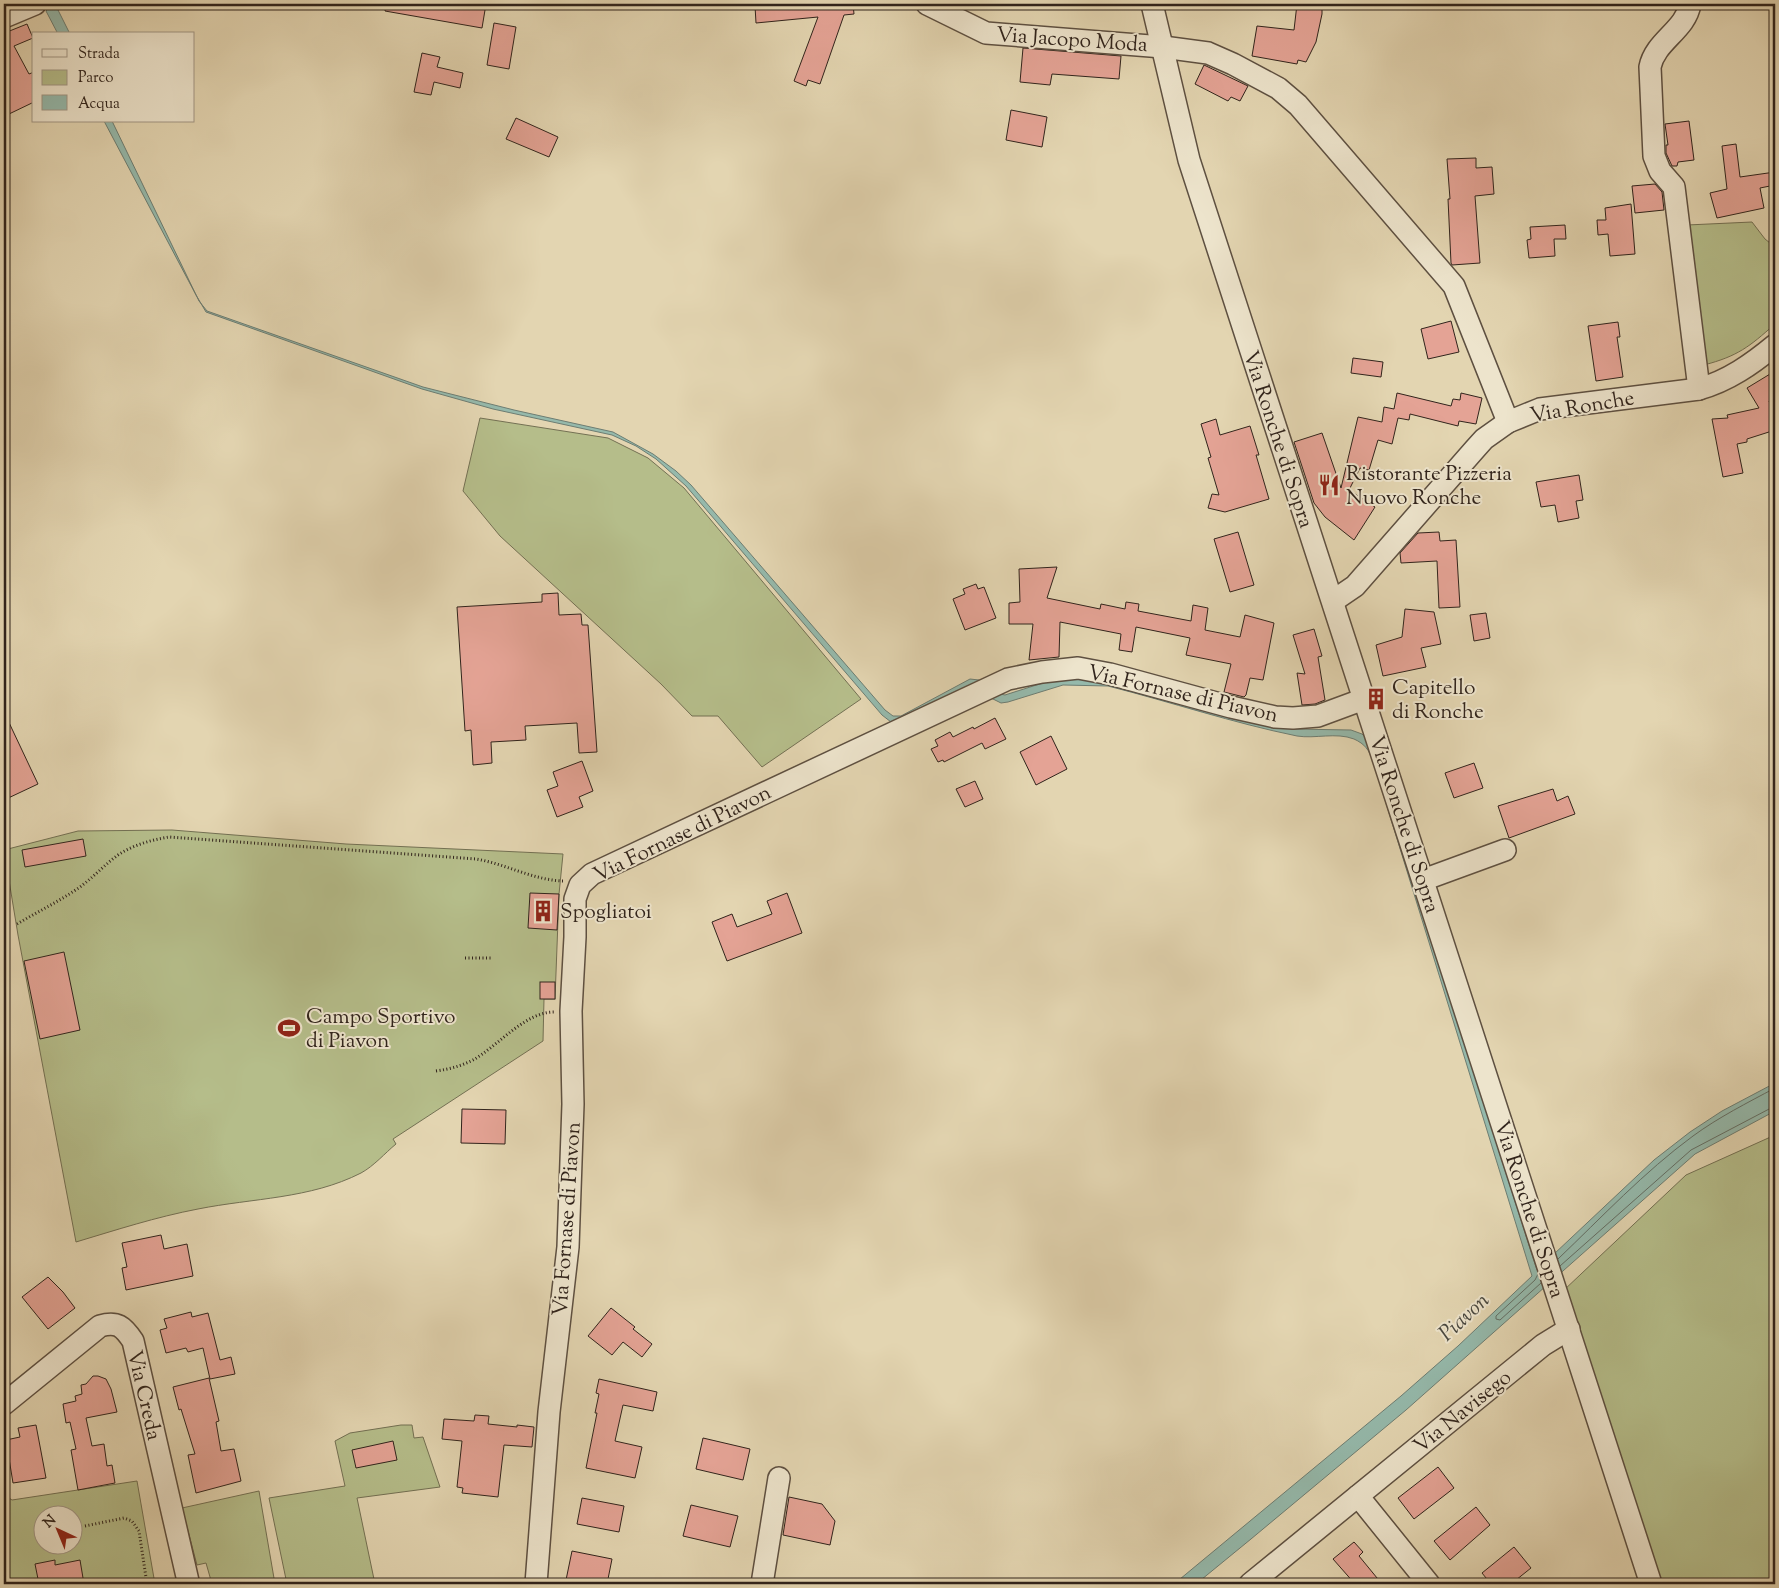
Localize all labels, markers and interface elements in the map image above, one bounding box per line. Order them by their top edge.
street label: Via Jacopo Moda [995,21,1149,61]
legend [32,32,195,122]
text: Strada [78,44,120,65]
text: Parco [78,68,114,89]
text: Acqua [78,94,120,115]
street label: Via Ronche di Sopra [1234,347,1320,533]
street label: Via Ronche [1528,384,1637,432]
place label: Ristorante Pizzeria Nuovo Ronche [1346,460,1512,514]
restaurant icon: Ristorante Pizzeria Nuovo Ronche [1316,472,1342,498]
street label: Via Fornase di Piavon [1084,658,1281,731]
place label: Capitello di Ronche [1392,674,1484,728]
building icon: Capitello di Ronche [1363,686,1389,712]
street label: Via Ronche di Sopra [1360,732,1446,918]
street label: Via Fornase di Piavon [589,779,777,891]
building icon: Spogliatoi [530,898,556,924]
place label: Spogliatoi [560,898,652,928]
place label: Campo Sportivo di Piavon [306,1003,456,1057]
sports icon: Campo Sportivo di Piavon [276,1015,302,1041]
street label: Via Ronche di Sopra [1485,1117,1571,1303]
street label: Via Fornase di Piavon [546,1121,590,1317]
water label: Piavon [1432,1286,1498,1350]
street label: Via Creda [118,1347,168,1444]
street label: Via Navisego [1408,1364,1519,1461]
north arrow [32,1506,82,1556]
text: N [39,1511,61,1533]

